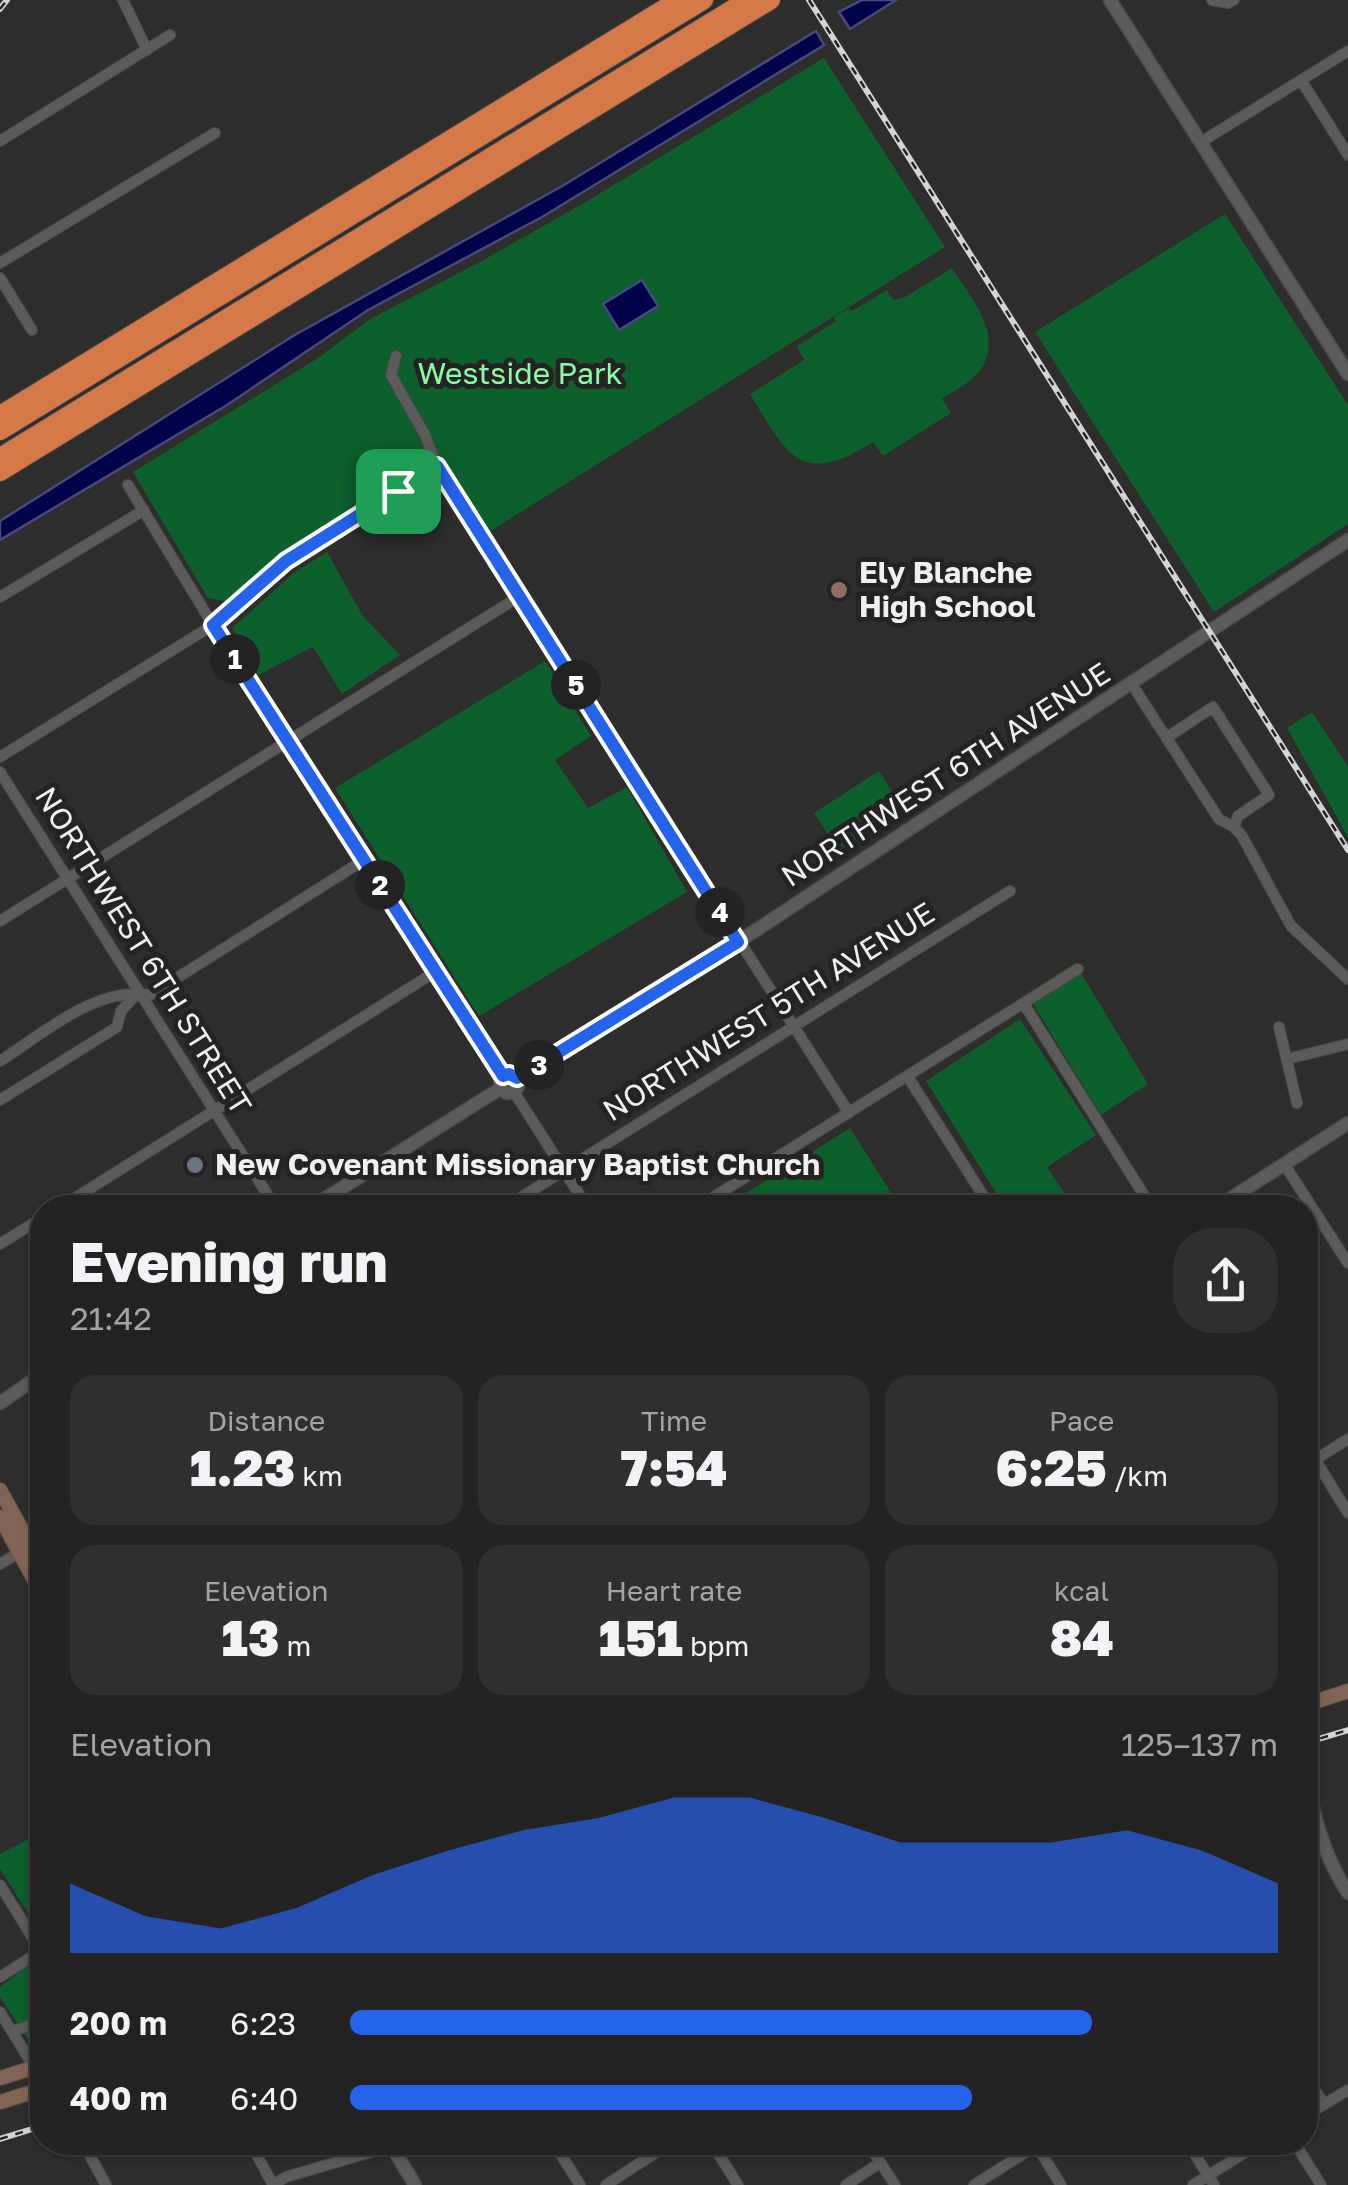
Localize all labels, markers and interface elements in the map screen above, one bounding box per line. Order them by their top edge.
park label: Westside Park [417,355,623,391]
pin [356,449,441,534]
icon: arrive [371,464,426,519]
place label: Ely Blanche High School [859,554,1036,624]
marker: Ely Blanche High School [828,579,850,601]
pin: 1 [210,634,260,684]
text: 1 [228,642,242,675]
street label: NORTHWEST 6TH AVENUE [774,654,1116,894]
pin: 5 [551,660,601,710]
text: 5 [567,668,585,701]
street label: NORTHWEST 6TH STREET [28,780,260,1121]
pin: 2 [355,860,405,910]
text: 2 [371,868,389,901]
pin: 4 [695,887,745,937]
street label: NORTHWEST 5TH AVENUE [596,894,941,1128]
text: 4 [711,895,729,928]
pin: 3 [514,1040,564,1090]
text: 3 [530,1048,548,1081]
place label: New Covenant Missionary Baptist Church [215,1146,820,1182]
marker: New Covenant Missionary Baptist Church [184,1154,206,1176]
text: Evening run [70,1228,388,1294]
button: share [1173,1228,1278,1333]
text: 21:42 [70,1299,152,1337]
text: Distance [207,1404,325,1437]
text: Time [641,1404,707,1437]
text: Pace [1049,1404,1114,1437]
text: 1.23 [190,1437,295,1497]
text: 7:54 [620,1437,728,1497]
text: 6:25 [995,1437,1107,1497]
text: km [295,1459,343,1492]
text: /km [1107,1459,1168,1492]
text: Elevation [204,1574,329,1607]
text: Heart rate [606,1574,742,1607]
text: kcal [1054,1574,1109,1607]
text: 13 [221,1607,279,1667]
text: 151 [599,1607,683,1667]
text: 84 [1049,1607,1114,1667]
text: m [279,1629,311,1662]
text: bpm [683,1629,749,1662]
text: Elevation [70,1725,212,1763]
text: 125–137 m [1121,1725,1278,1763]
text: 200 m [70,2004,167,2042]
text: 6:23 [230,2004,296,2042]
text: 400 m [70,2079,168,2117]
text: 6:40 [230,2079,298,2117]

